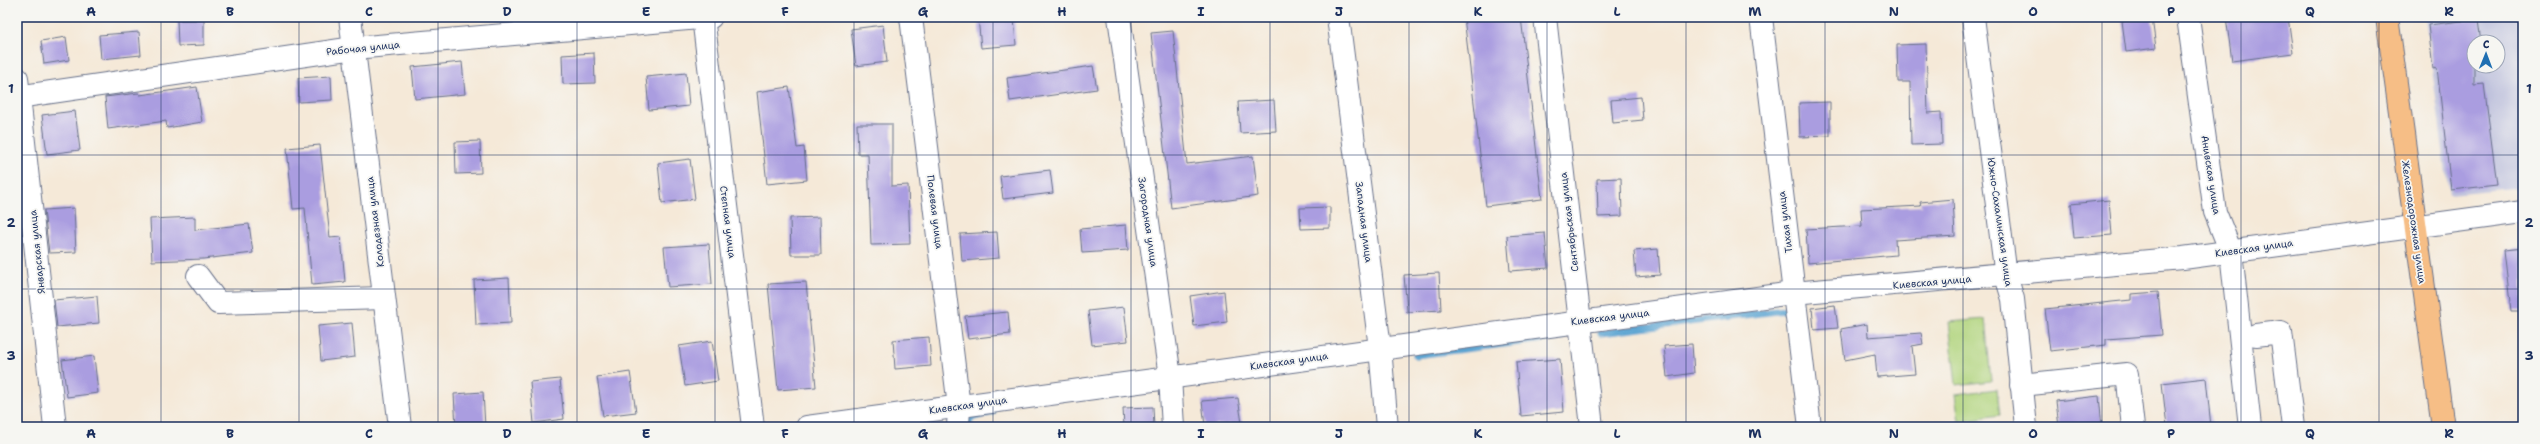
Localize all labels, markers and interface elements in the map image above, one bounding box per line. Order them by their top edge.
text: A [86,3,96,20]
text: B [226,3,234,20]
text: C [365,3,373,20]
text: D [502,3,512,20]
text: E [642,3,651,20]
text: F [781,3,789,20]
text: G [918,3,929,20]
text: H [1057,3,1067,20]
text: I [1197,3,1205,20]
text: J [1335,3,1343,20]
text: K [1474,3,1483,20]
text: L [1613,3,1621,20]
text: M [1748,3,1762,20]
text: N [1889,3,1899,20]
text: O [2028,3,2038,20]
text: P [2167,3,2175,20]
text: Q [2305,3,2315,20]
text: R [2444,3,2454,20]
north arrow [2466,34,2506,74]
text: С [2483,37,2490,52]
street label: Рабочая улица [325,38,401,58]
text: 1 [8,80,14,97]
text: 1 [2526,80,2532,97]
street label: Анивская улица [2198,134,2224,216]
street label: Южно-Сахалинская улица [1985,157,2016,288]
street label: Железнодорожная улица [2399,160,2429,285]
street label: Сентябрьская улица [1556,171,1582,272]
street label: Полевая улица [924,174,946,250]
street label: Колодезная улица [363,175,387,268]
street label: Загородная улица [1135,176,1161,269]
street label: Западная улица [1353,181,1376,264]
street label: Степная улица [717,185,739,260]
street label: Тихая улица [1775,190,1795,254]
street label: Январская улица [26,209,48,295]
text: 2 [6,214,16,231]
text: 2 [2524,214,2534,231]
street label: Киевская улица [2214,236,2295,260]
street label: Киевская улица [1892,272,1973,292]
street label: Киевская улица [1570,306,1651,328]
text: 3 [6,347,16,364]
text: 3 [2524,347,2534,364]
street label: Киевская улица [1249,349,1330,373]
street label: Киевская улица [928,393,1009,417]
text: A [86,425,96,442]
text: B [226,425,234,442]
text: C [365,425,373,442]
text: D [502,425,512,442]
text: E [642,425,651,442]
text: F [781,425,789,442]
text: G [918,425,929,442]
text: H [1057,425,1067,442]
text: I [1197,425,1205,442]
text: J [1335,425,1343,442]
text: K [1474,425,1483,442]
text: L [1613,425,1621,442]
text: M [1748,425,1762,442]
text: N [1889,425,1899,442]
text: O [2028,425,2038,442]
text: P [2167,425,2175,442]
text: Q [2305,425,2315,442]
text: R [2444,425,2454,442]

